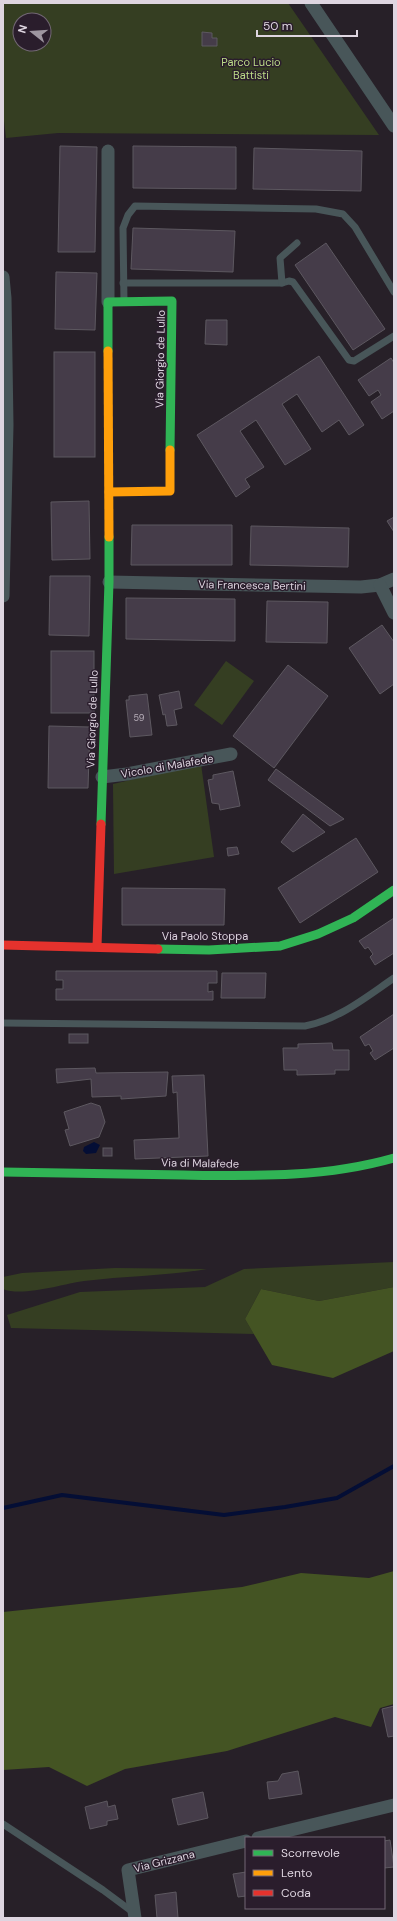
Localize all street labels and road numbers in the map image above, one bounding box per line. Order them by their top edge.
street label: Via Giorgio de Lullo [152,310,168,408]
street label: Via Francesca Bertini [198,577,306,593]
street label: Via Giorgio de Lullo [83,670,101,768]
street label: Vicolo di Malafede [120,751,214,781]
street label: Via Paolo Stoppa [162,929,248,943]
street label: Via di Malafede [161,1155,239,1171]
street label: Via Grizzana [132,1847,196,1875]

